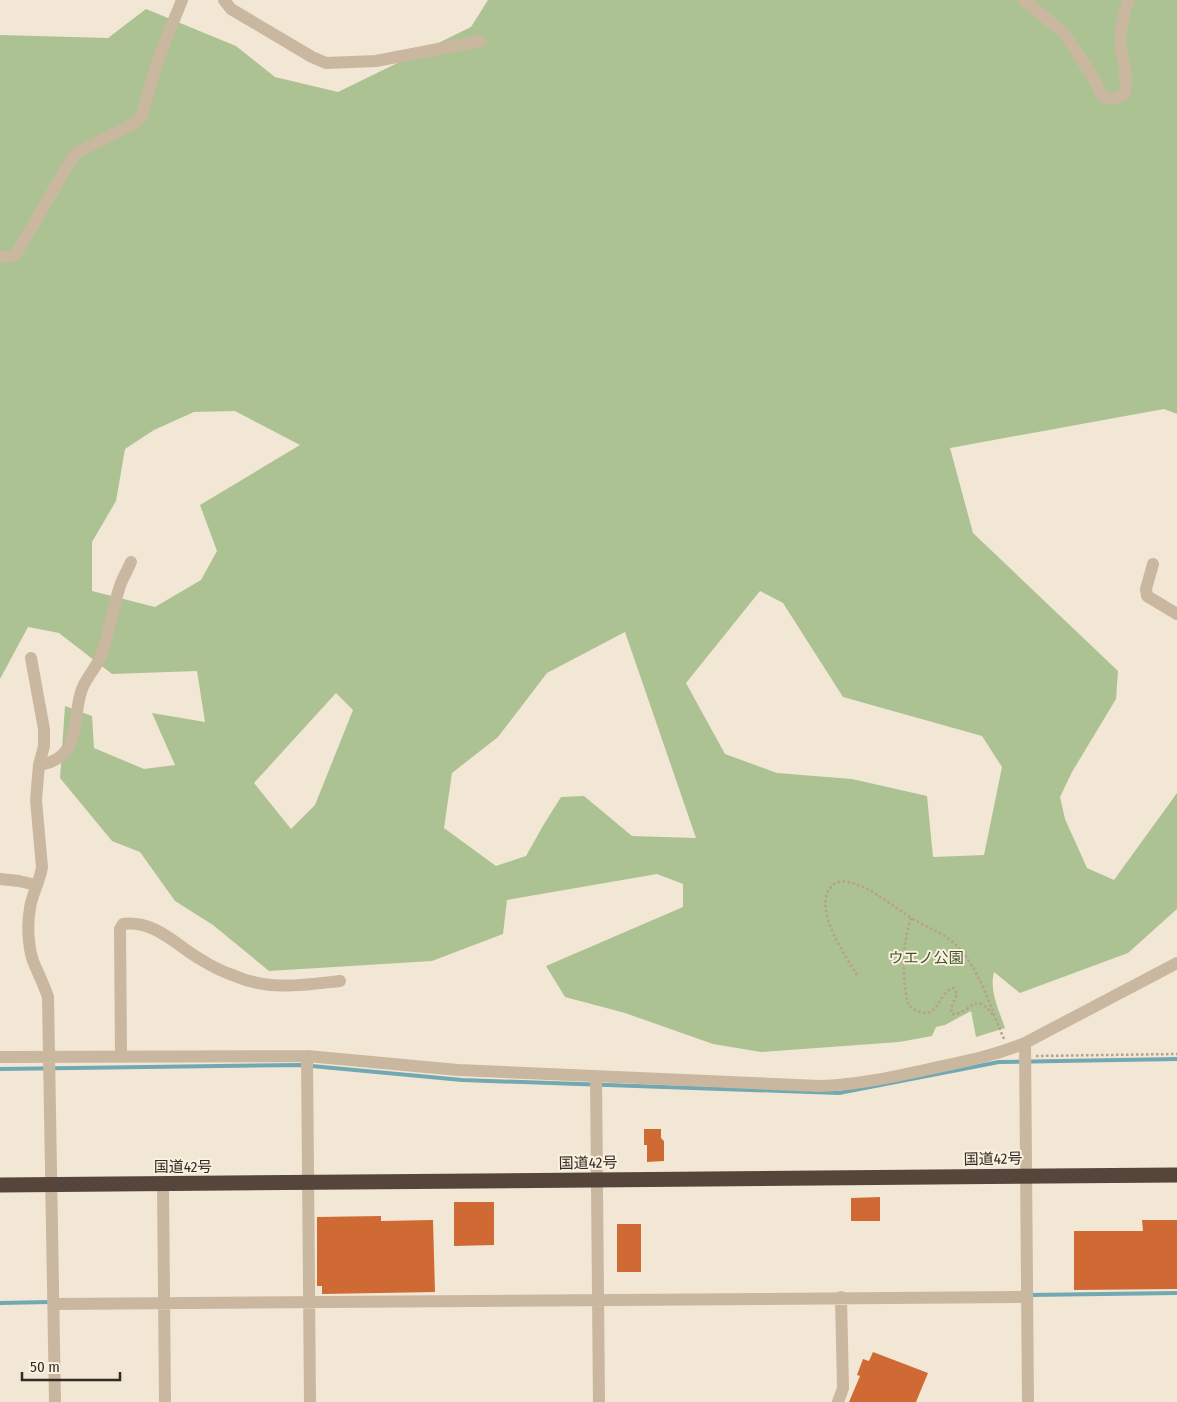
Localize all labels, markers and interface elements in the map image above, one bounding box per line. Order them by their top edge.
park label: ウエノ公園 [888,949,964,967]
street label: 国道42号 [964,1149,1022,1169]
street label: 国道42号 [559,1153,617,1173]
street label: 国道42号 [154,1158,212,1176]
scale bar [22,1350,120,1382]
text: 50 m [30,1358,60,1376]

